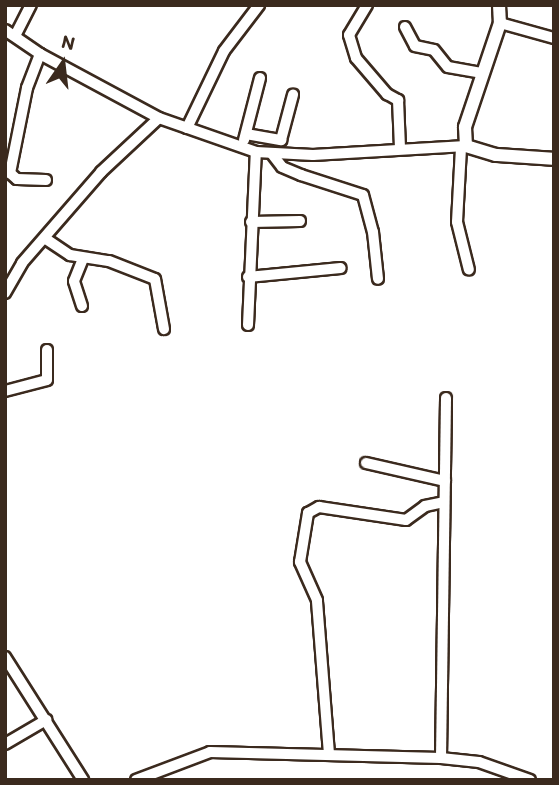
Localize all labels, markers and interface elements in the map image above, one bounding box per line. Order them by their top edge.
north arrow [28,28,98,98]
text: N [59,29,77,55]

